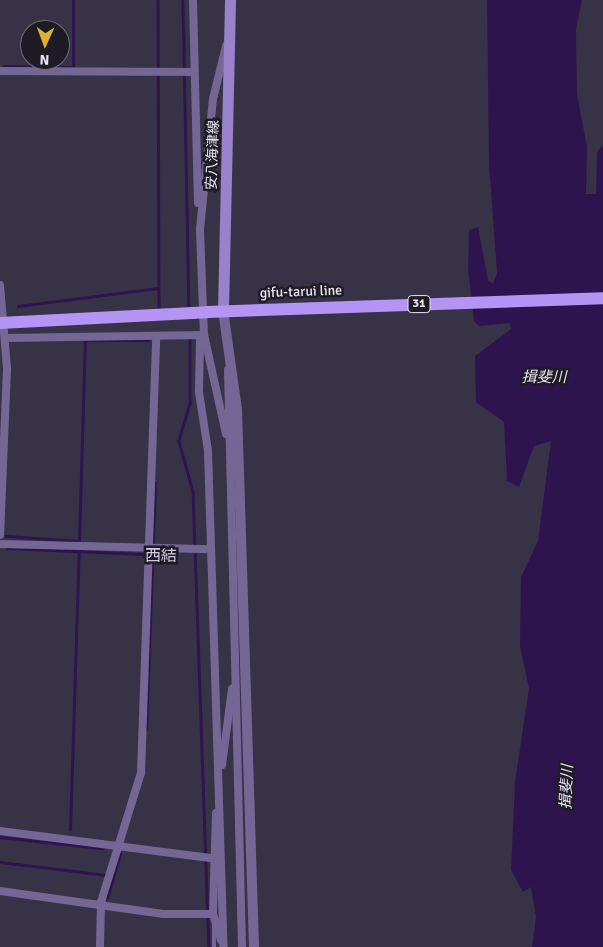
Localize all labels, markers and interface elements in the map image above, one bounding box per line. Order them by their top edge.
north arrow [20,20,70,70]
text: N [39,51,50,68]
street label: 安八海津線 [203,120,223,190]
street label: gifu-tarui line [260,282,342,302]
road number: 31 [406,294,432,314]
water label: 揖斐川 [522,369,566,387]
district label: 西結 [145,546,177,566]
water label: 揖斐川 [557,764,577,810]

